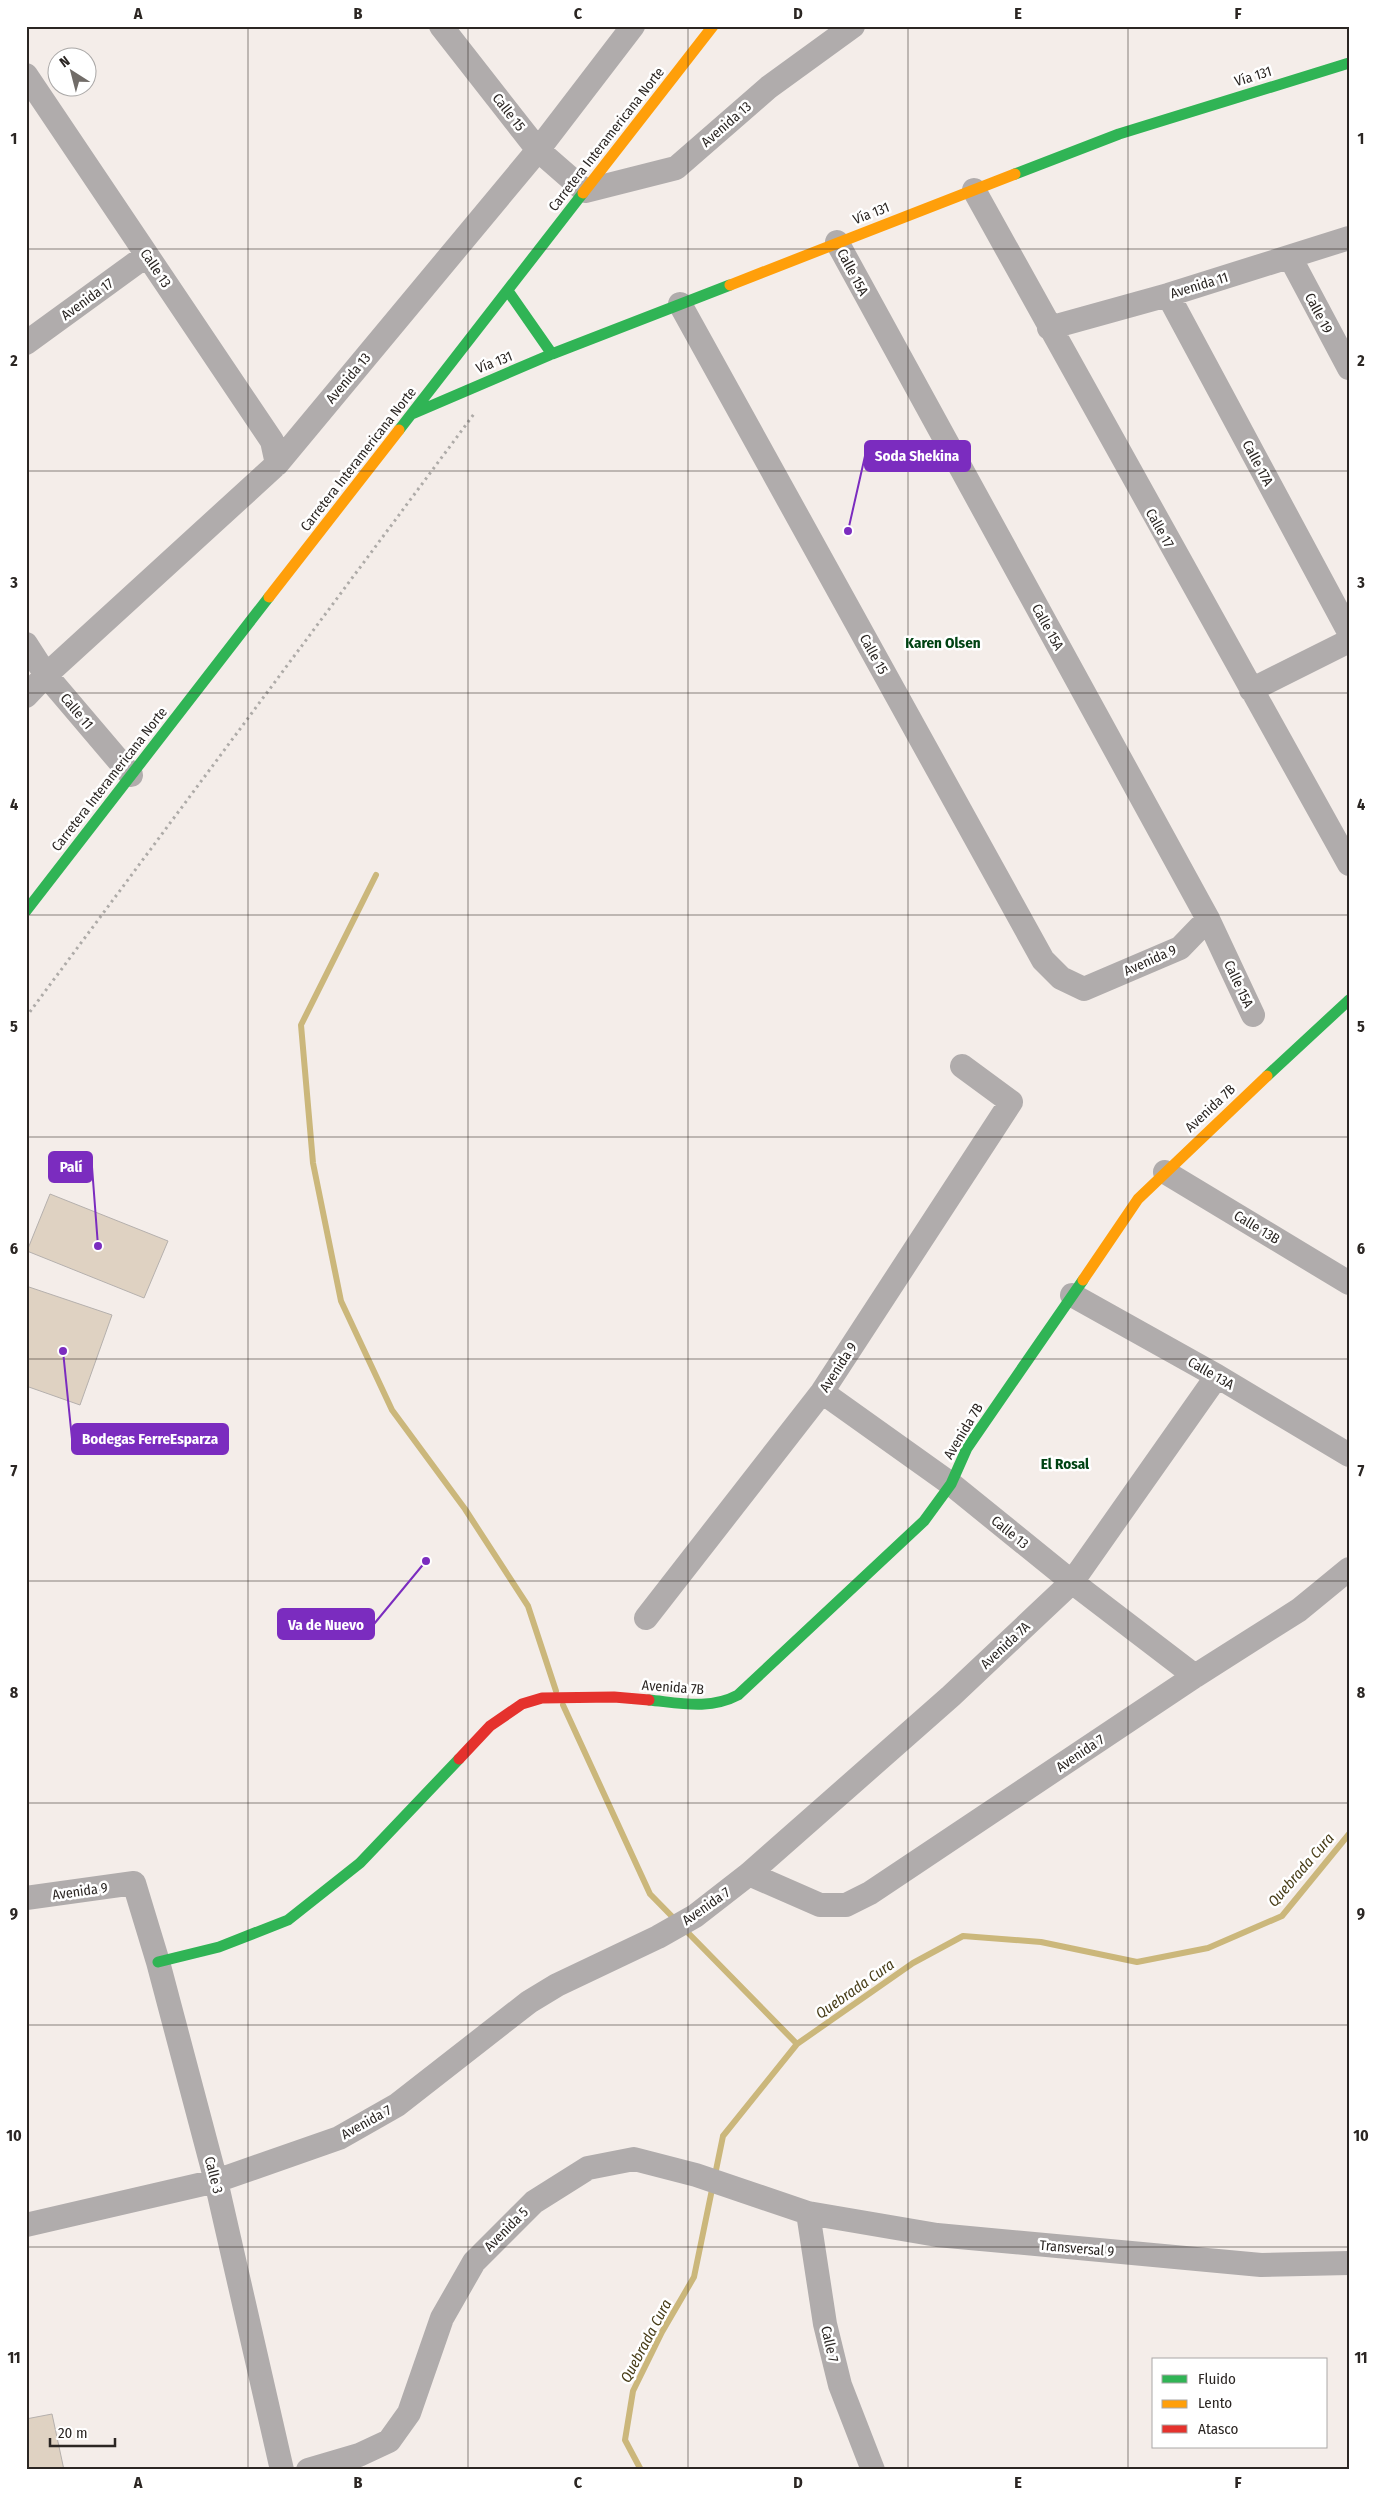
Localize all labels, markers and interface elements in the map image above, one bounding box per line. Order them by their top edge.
text: A [133,4,143,23]
text: B [354,4,363,23]
text: C [574,4,583,23]
text: D [793,4,803,23]
text: E [1014,4,1022,23]
text: F [1234,4,1242,23]
north arrow [48,48,98,98]
text: N [56,53,73,71]
street label: Vía 131 [1233,63,1274,90]
street label: Carretera Interamericana Norte [545,64,668,215]
street label: Calle 15 [489,90,529,135]
street label: Avenida 13 [698,98,755,151]
text: 1 [11,129,17,148]
text: 1 [1358,129,1364,148]
street label: Vía 131 [850,199,892,228]
street label: Calle 13 [137,246,175,291]
street label: Calle 15A [833,246,872,299]
street label: Avenida 11 [1168,269,1230,302]
street label: Avenida 17 [58,275,117,324]
street label: Calle 19 [1301,290,1336,337]
street label: Vía 131 [473,348,515,377]
street label: Avenida 13 [322,350,374,407]
text: 2 [9,351,18,370]
text: 2 [1356,351,1365,370]
street label: Carretera Interamericana Norte [297,384,420,535]
street label: Calle 17A [1238,437,1277,490]
callout: Soda Shekina [865,441,970,471]
text: Soda Shekina [875,447,960,465]
street label: Calle 17 [1142,506,1177,551]
text: 3 [9,573,18,592]
text: 3 [1356,573,1365,592]
street label: Calle 15A [1028,601,1068,654]
street label: Calle 15 [856,631,891,677]
district label: Karen Olsen [905,634,981,652]
street label: Calle 11 [57,690,97,733]
street label: Carretera Interamericana Norte [48,704,171,855]
text: 4 [10,795,18,814]
text: 4 [1357,795,1365,814]
street label: Avenida 9 [1121,941,1179,980]
street label: Calle 15A [1220,958,1257,1011]
text: 5 [10,1017,18,1036]
text: 5 [1357,1017,1365,1036]
street label: Avenida 7B [1182,1081,1239,1136]
callout: Palí [49,1152,92,1182]
text: Palí [60,1158,82,1176]
street label: Calle 13B [1231,1207,1283,1248]
text: 6 [10,1239,18,1258]
text: 6 [1357,1239,1365,1258]
street label: Avenida 9 [816,1339,861,1395]
street label: Calle 13A [1185,1353,1237,1394]
street label: Avenida 7B [940,1400,987,1462]
callout: Bodegas FerreEsparza [72,1424,228,1454]
text: Bodegas FerreEsparza [82,1430,219,1448]
district label: El Rosal [1041,1455,1090,1473]
text: 7 [11,1461,18,1480]
text: 7 [1358,1461,1365,1480]
street label: Calle 13 [988,1512,1032,1553]
callout: Va de Nuevo [278,1609,374,1639]
text: Va de Nuevo [287,1616,364,1634]
street label: Avenida 7A [977,1618,1034,1673]
street label: Avenida 7B [641,1677,705,1698]
text: 8 [10,1683,19,1702]
text: 8 [1357,1683,1366,1702]
street label: Avenida 7 [1053,1731,1108,1776]
water label: Quebrada Cura [1264,1829,1338,1910]
street label: Avenida 9 [51,1879,109,1904]
street label: Avenida 7 [679,1884,734,1929]
text: 9 [10,1904,18,1923]
text: 9 [1357,1904,1365,1923]
water label: Quebrada Cura [812,1955,898,2023]
street label: Avenida 7 [338,2102,395,2143]
text: 10 [6,2126,22,2145]
text: 10 [1353,2126,1369,2145]
street label: Calle 3 [201,2155,226,2195]
street label: Avenida 5 [481,2204,532,2255]
street label: Transversal 9 [1039,2237,1115,2260]
water label: Quebrada Cura [617,2296,676,2386]
street label: Calle 7 [817,2324,842,2364]
text: 11 [7,2348,21,2367]
text: 11 [1354,2348,1368,2367]
legend [1152,2358,1328,2448]
text: Fluido [1198,2370,1236,2388]
text: Lento [1198,2394,1232,2412]
scale bar [50,2416,115,2448]
text: Atasco [1198,2420,1238,2438]
text: 20 m [58,2424,88,2442]
text: A [133,2473,143,2492]
text: B [354,2473,363,2492]
text: C [574,2473,583,2492]
text: D [793,2473,803,2492]
text: E [1014,2473,1022,2492]
text: F [1234,2473,1242,2492]

